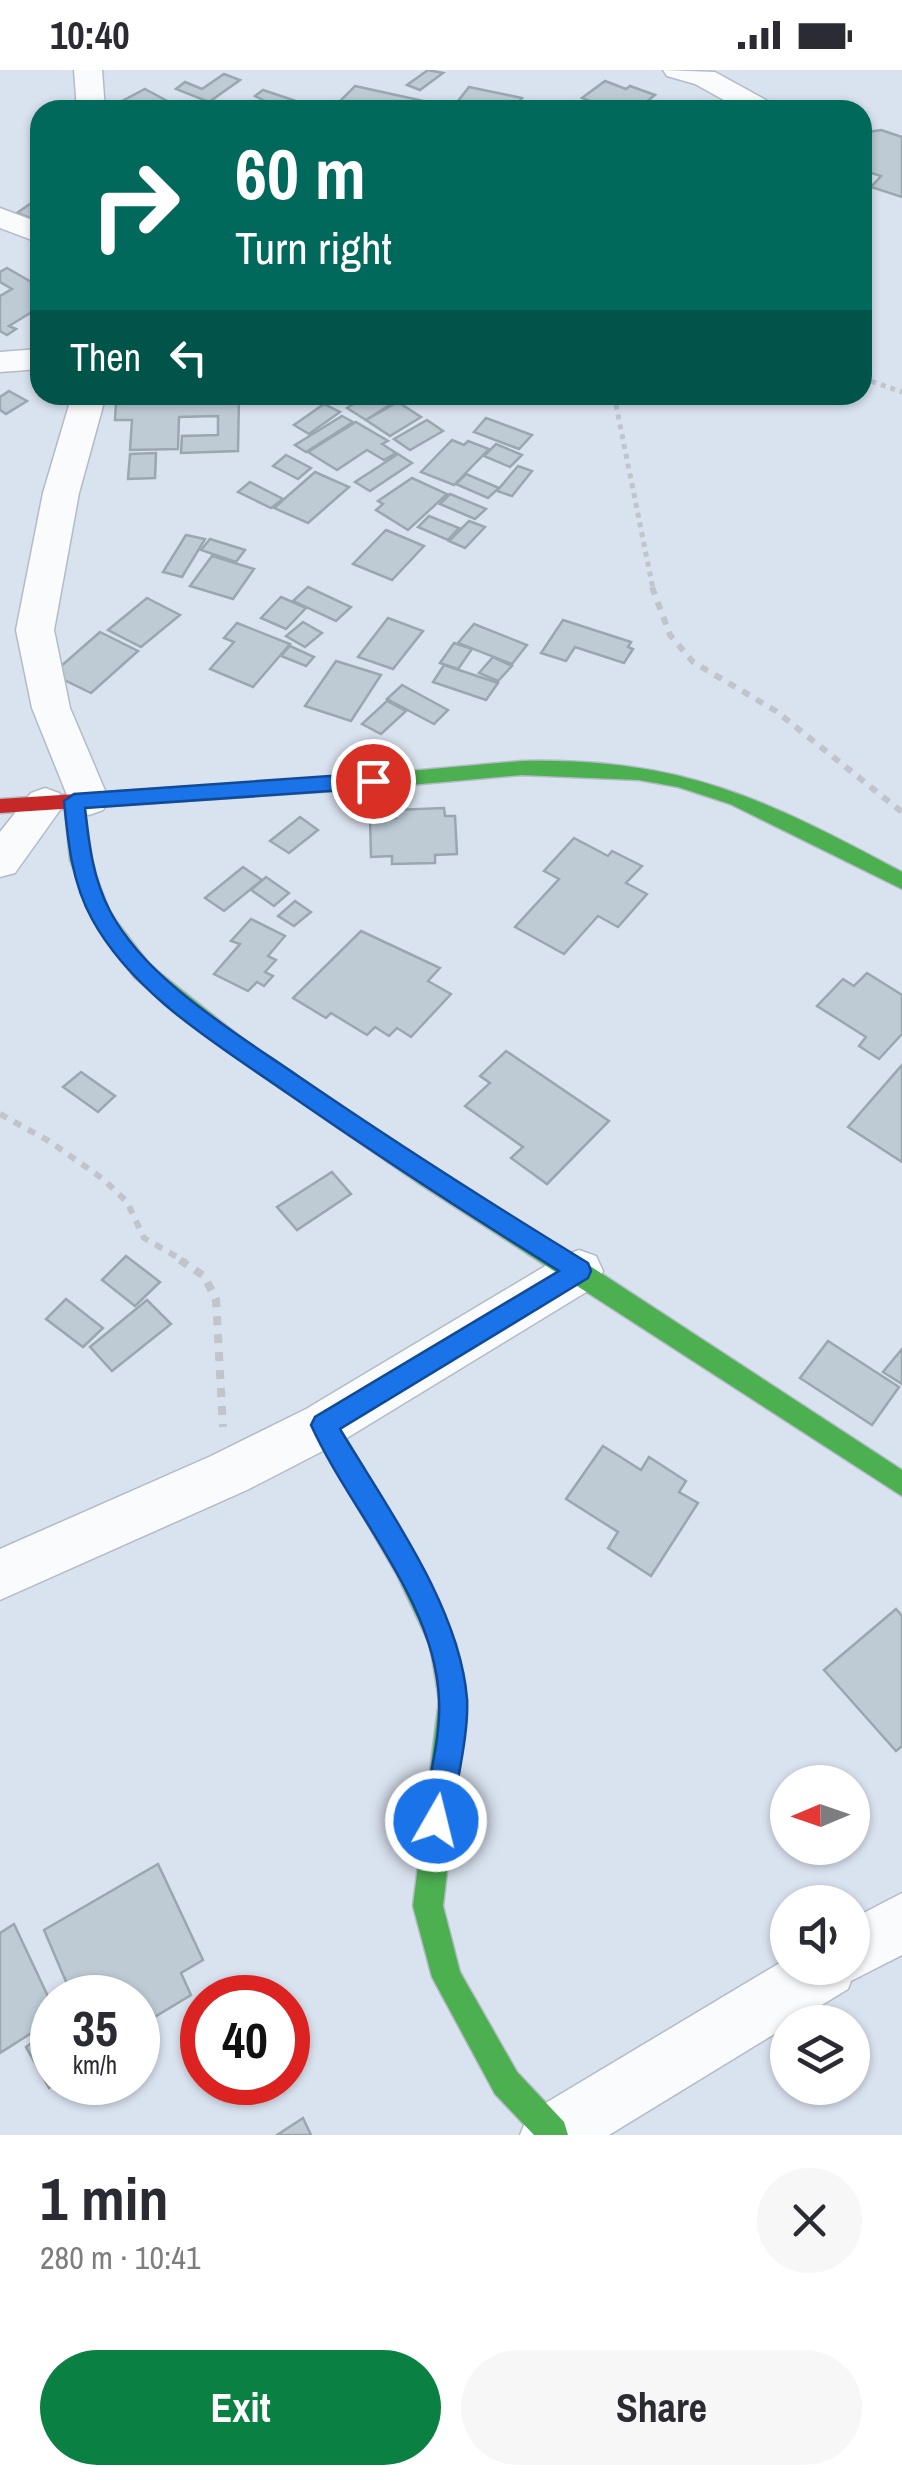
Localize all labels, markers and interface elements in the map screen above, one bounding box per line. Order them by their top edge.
text: 10:40 [50,10,130,61]
text: 60 m [235,127,366,221]
icon: right [70,140,200,270]
text: Turn right [235,217,392,278]
icon: left [161,330,216,385]
text: Then [70,332,141,383]
pin [331,739,416,824]
icon: arrive [346,754,401,809]
north arrow [770,1765,870,1865]
map controls [770,1765,870,2105]
position arrow [384,1769,488,1873]
button: sound [770,1885,870,1985]
speed limit sign: 40 [180,1975,310,2105]
text: 35 [72,1994,118,2062]
button: layers [770,2005,870,2105]
text: km/h [73,2048,117,2082]
text: 1 min [40,2158,169,2239]
button: close [757,2168,862,2273]
text: 280 m · 10:41 [40,2236,200,2279]
button: Exit [40,2350,441,2465]
button: Share [461,2350,862,2465]

